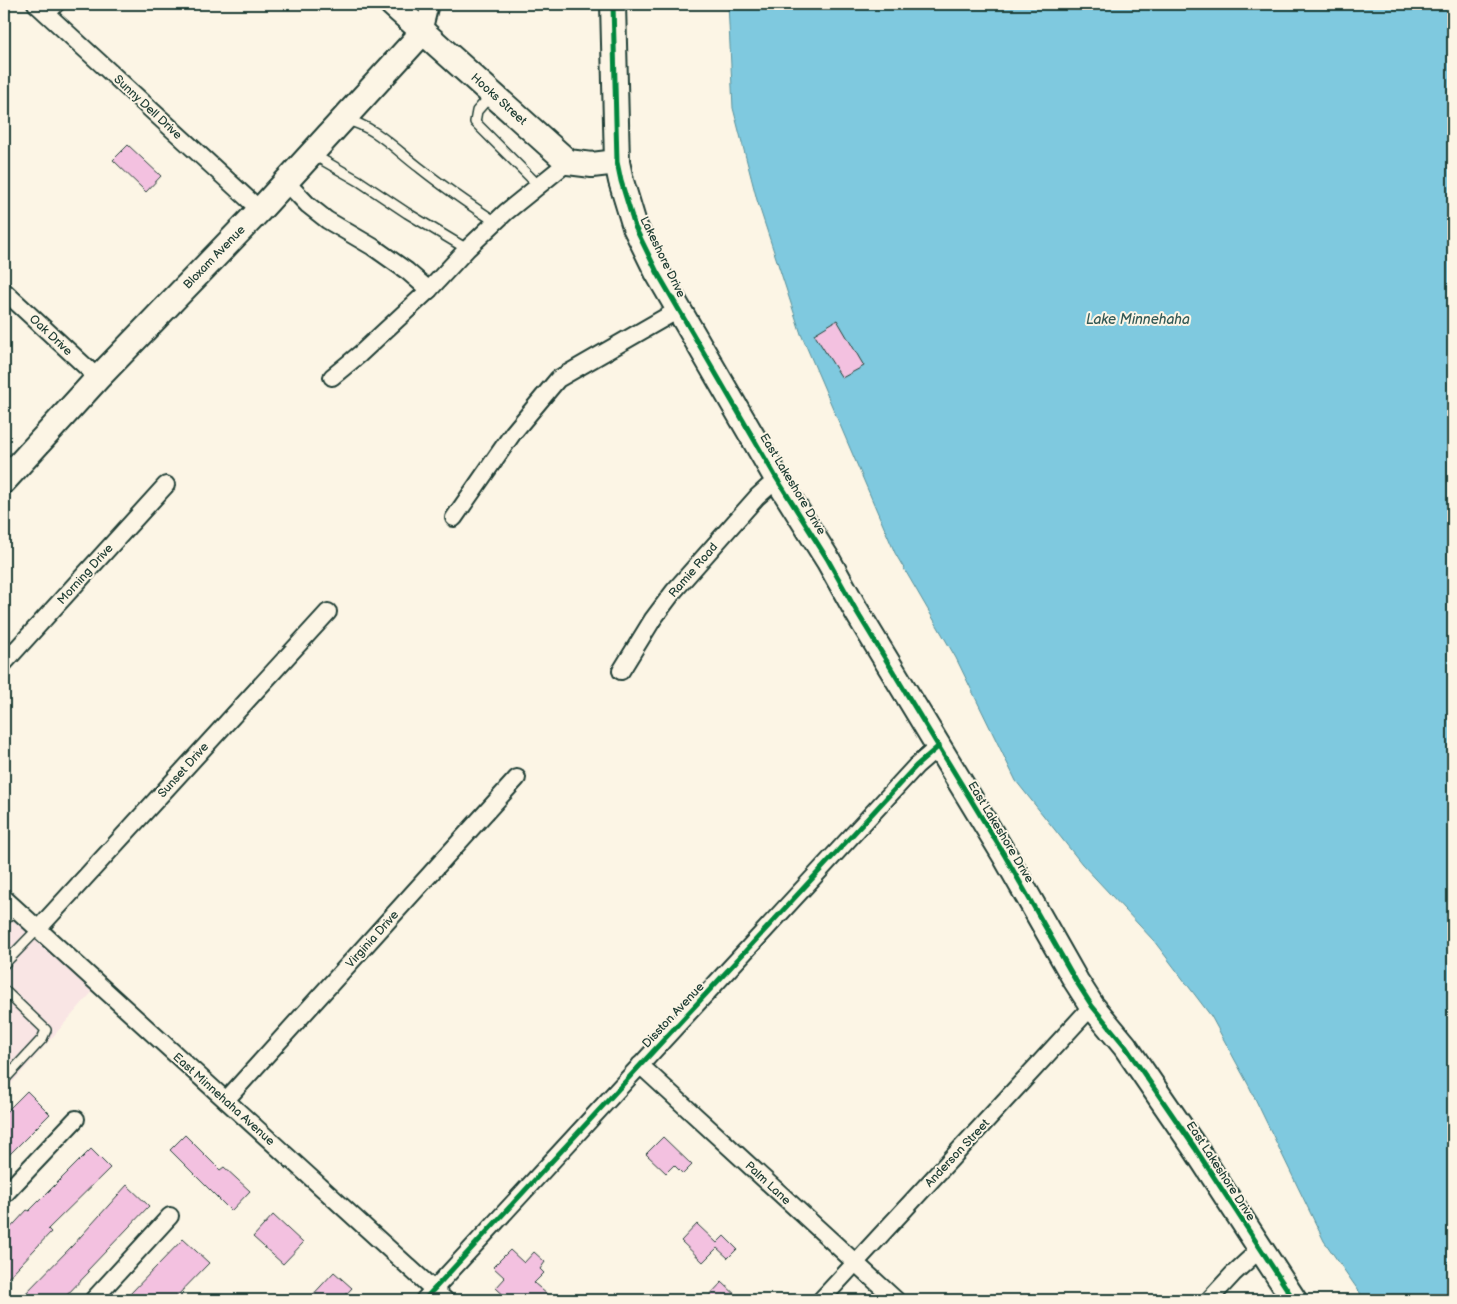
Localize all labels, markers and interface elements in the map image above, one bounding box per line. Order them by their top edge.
street label: Hooks Street [468,70,530,129]
street label: Sunny Dell Drive [110,72,185,143]
street label: Lakeshore Drive [636,214,689,300]
street label: Bloxam Avenue [180,222,248,292]
water label: Lake Minnehaha [1086,311,1190,328]
street label: Oak Drive [26,312,75,359]
street label: East Lakeshore Drive [756,431,829,538]
street label: Ramie Road [666,540,721,601]
street label: Morning Drive [54,541,116,608]
street label: Sunset Drive [155,740,212,801]
street label: East Lakeshore Drive [964,779,1037,886]
street label: Virginia Drive [343,908,402,971]
street label: Disston Avenue [639,980,707,1051]
street label: East Minnehaha Avenue [170,1050,278,1149]
street label: Anderson Street [922,1116,993,1191]
street label: East Lakeshore Drive [1183,1119,1258,1224]
street label: Palm Lane [742,1158,794,1208]

